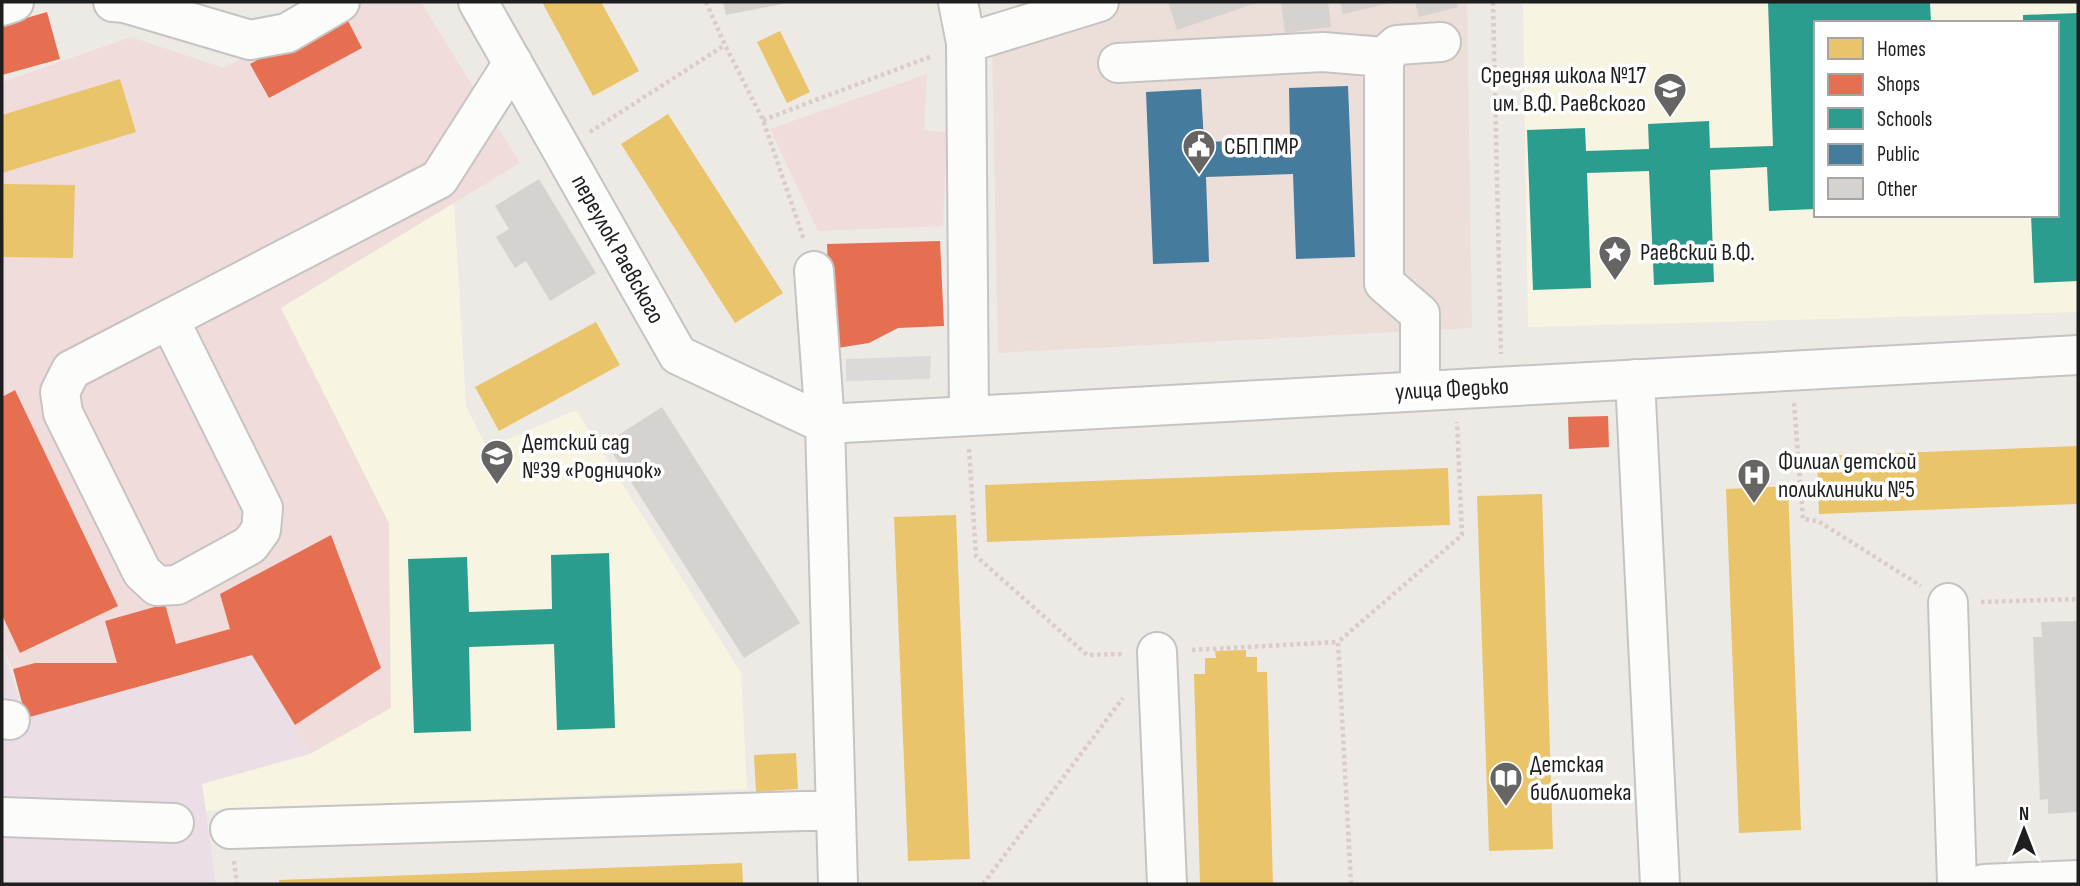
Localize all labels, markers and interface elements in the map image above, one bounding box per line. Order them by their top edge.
legend [1814,21,2059,217]
text: Homes [1877,37,1926,62]
place label: Средняя школа №17 им. В.Ф. Раевского [1480,61,1646,118]
school or university icon: Средняя школа №17 им. В.Ф. Раевского [1651,70,1689,119]
text: Shops [1877,72,1920,97]
text: Schools [1877,107,1932,132]
public building icon: СБП ПМР [1180,127,1218,176]
place label: СБП ПМР [1224,132,1299,161]
text: Public [1877,142,1920,167]
street label: переулок Раевского [565,169,671,329]
text: Other [1877,177,1917,202]
place icon: Раевский В.Ф. [1596,233,1634,282]
place label: Раевский В.Ф. [1640,238,1755,267]
street label: улица Федько [1394,372,1510,406]
place label: Детский сад №39 «Родничок» [522,428,662,485]
school or university icon: Детский сад №39 «Родничок» [478,437,516,486]
place label: Филиал детской поликлиники №5 [1778,447,1917,504]
hospital icon: Филиал детской поликлиники №5 [1735,456,1773,505]
place label: Детская библиотека [1530,750,1631,807]
library icon: Детская библиотека [1487,759,1525,808]
north arrow [1989,795,2059,865]
text: N [2019,803,2029,826]

